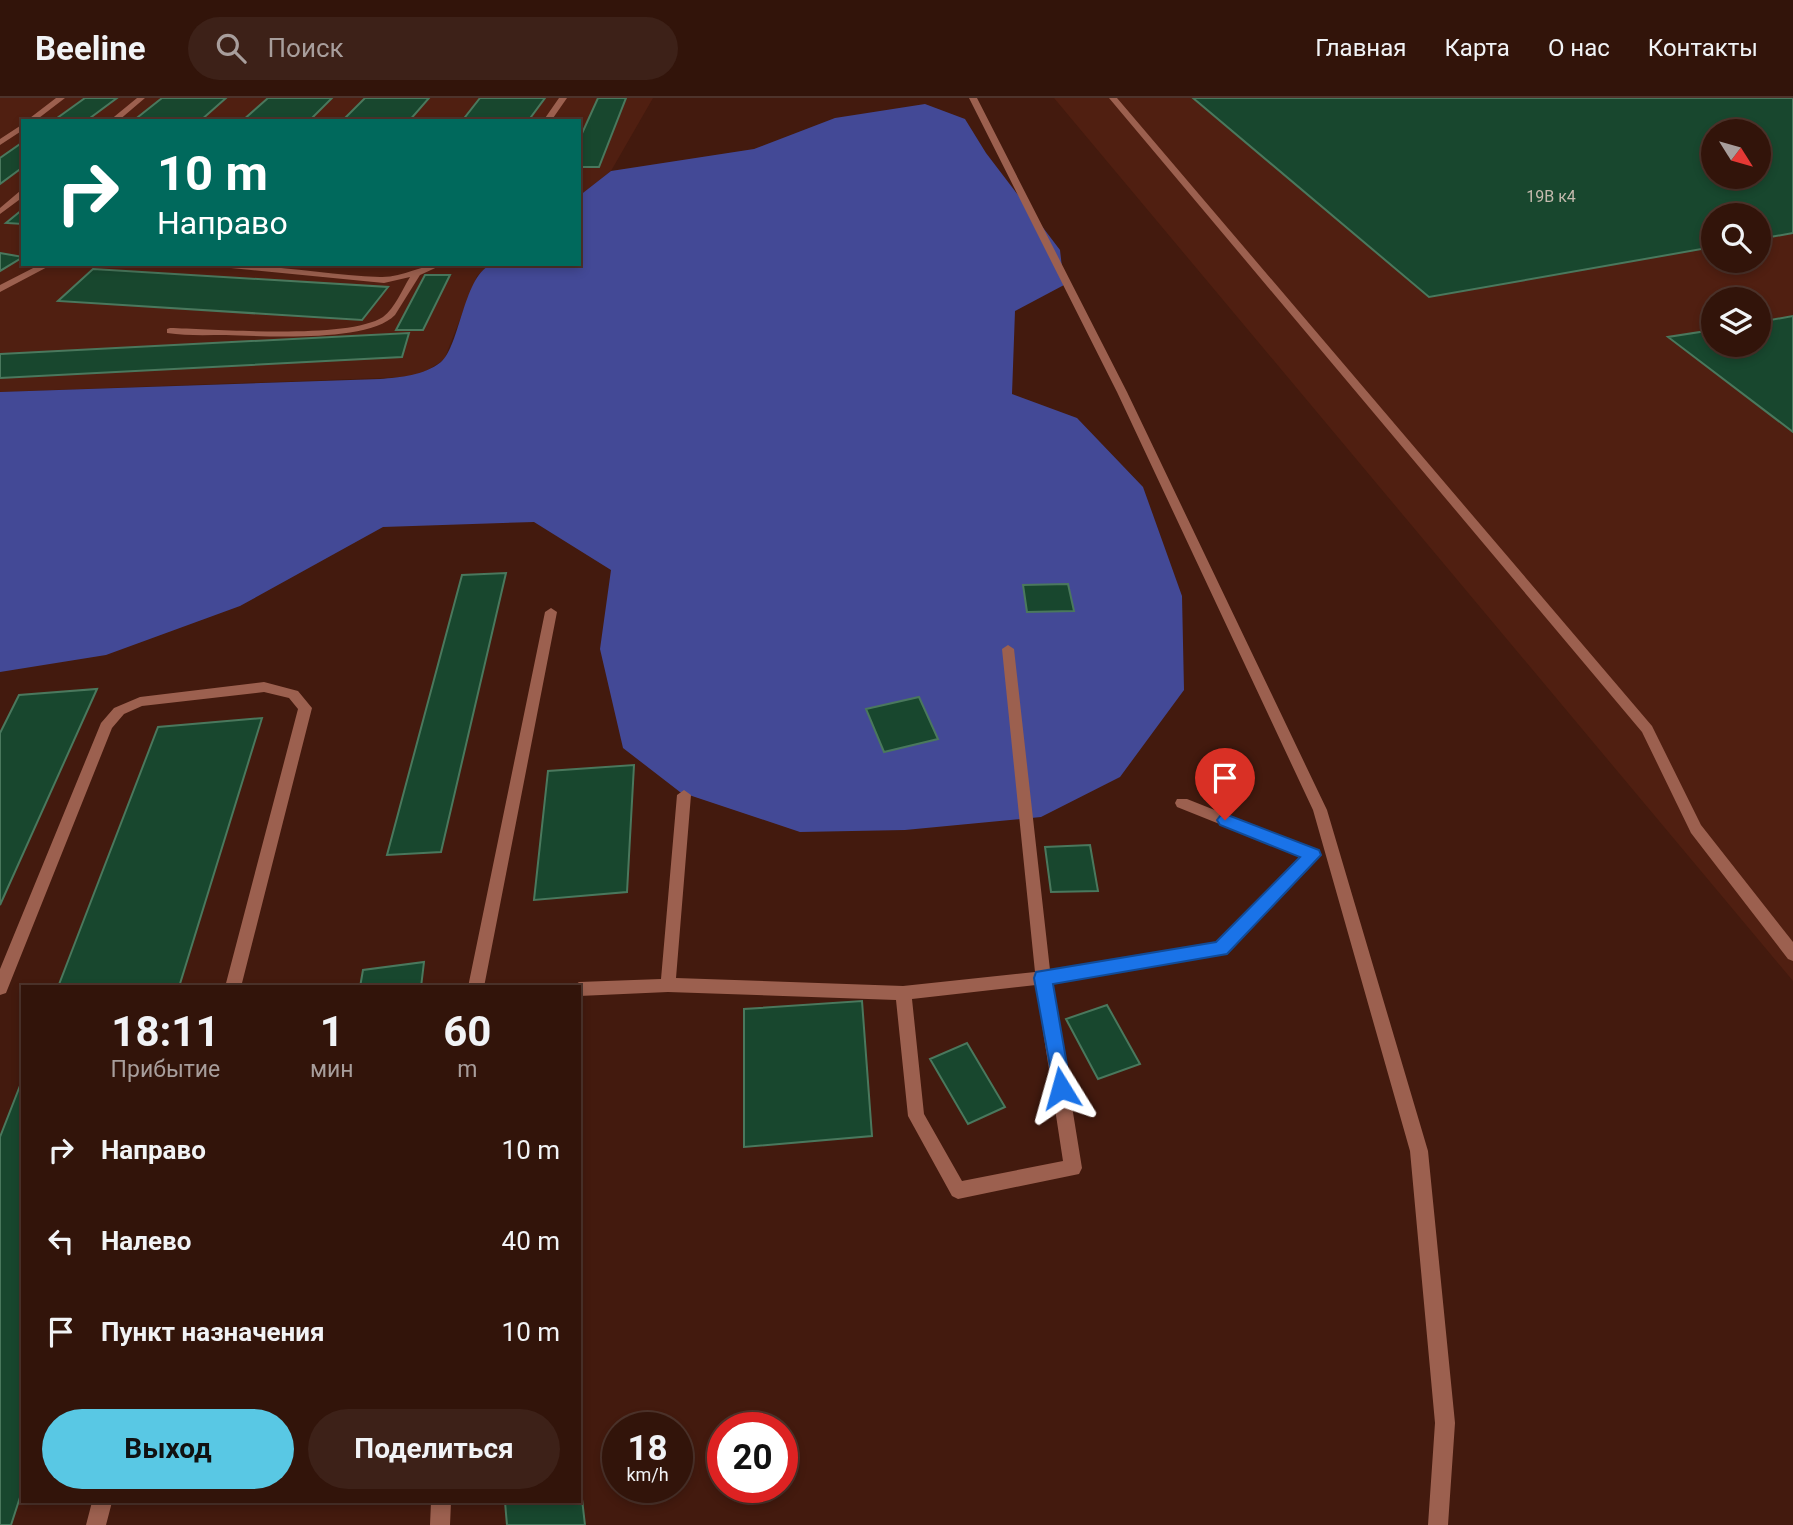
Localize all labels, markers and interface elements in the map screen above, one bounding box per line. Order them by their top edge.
search box [188,17,678,80]
text: Beeline [35,29,146,68]
icon: search [212,29,250,67]
text: Поиск [268,33,344,63]
text: Главная [1315,34,1406,62]
text: Карта [1444,34,1510,62]
text: О нас [1548,34,1610,62]
text: Контакты [1648,34,1758,62]
north arrow [1701,119,1771,189]
map controls [1701,119,1771,357]
text: 10 m [157,145,268,202]
icon: right [42,147,133,238]
house number: 19В к4 [1526,187,1576,206]
button: search [1701,203,1771,273]
text: Направо [157,204,288,242]
button: layers [1701,287,1771,357]
pin [1195,748,1255,820]
icon: arrive [1206,759,1244,797]
text: 18:11 [111,1007,220,1056]
text: 1 [320,1007,344,1056]
text: 60 [443,1007,491,1056]
position arrow [1024,1051,1098,1125]
text: Прибытие [111,1056,220,1083]
text: мин [310,1056,354,1083]
text: m [457,1056,477,1083]
icon: right [42,1131,80,1169]
text: Направо [101,1135,206,1165]
text: 10 m [502,1135,560,1165]
icon: left [42,1222,80,1260]
text: Налево [101,1226,191,1256]
text: 40 m [502,1226,560,1256]
icon: arrive [42,1313,80,1351]
text: Пункт назначения [101,1317,325,1347]
text: 10 m [502,1317,560,1347]
button: Выход [42,1409,294,1489]
button: Поделиться [308,1409,560,1489]
speed limit sign: 20 [707,1412,798,1503]
text: 18 [627,1428,668,1469]
text: km/h [626,1464,669,1485]

